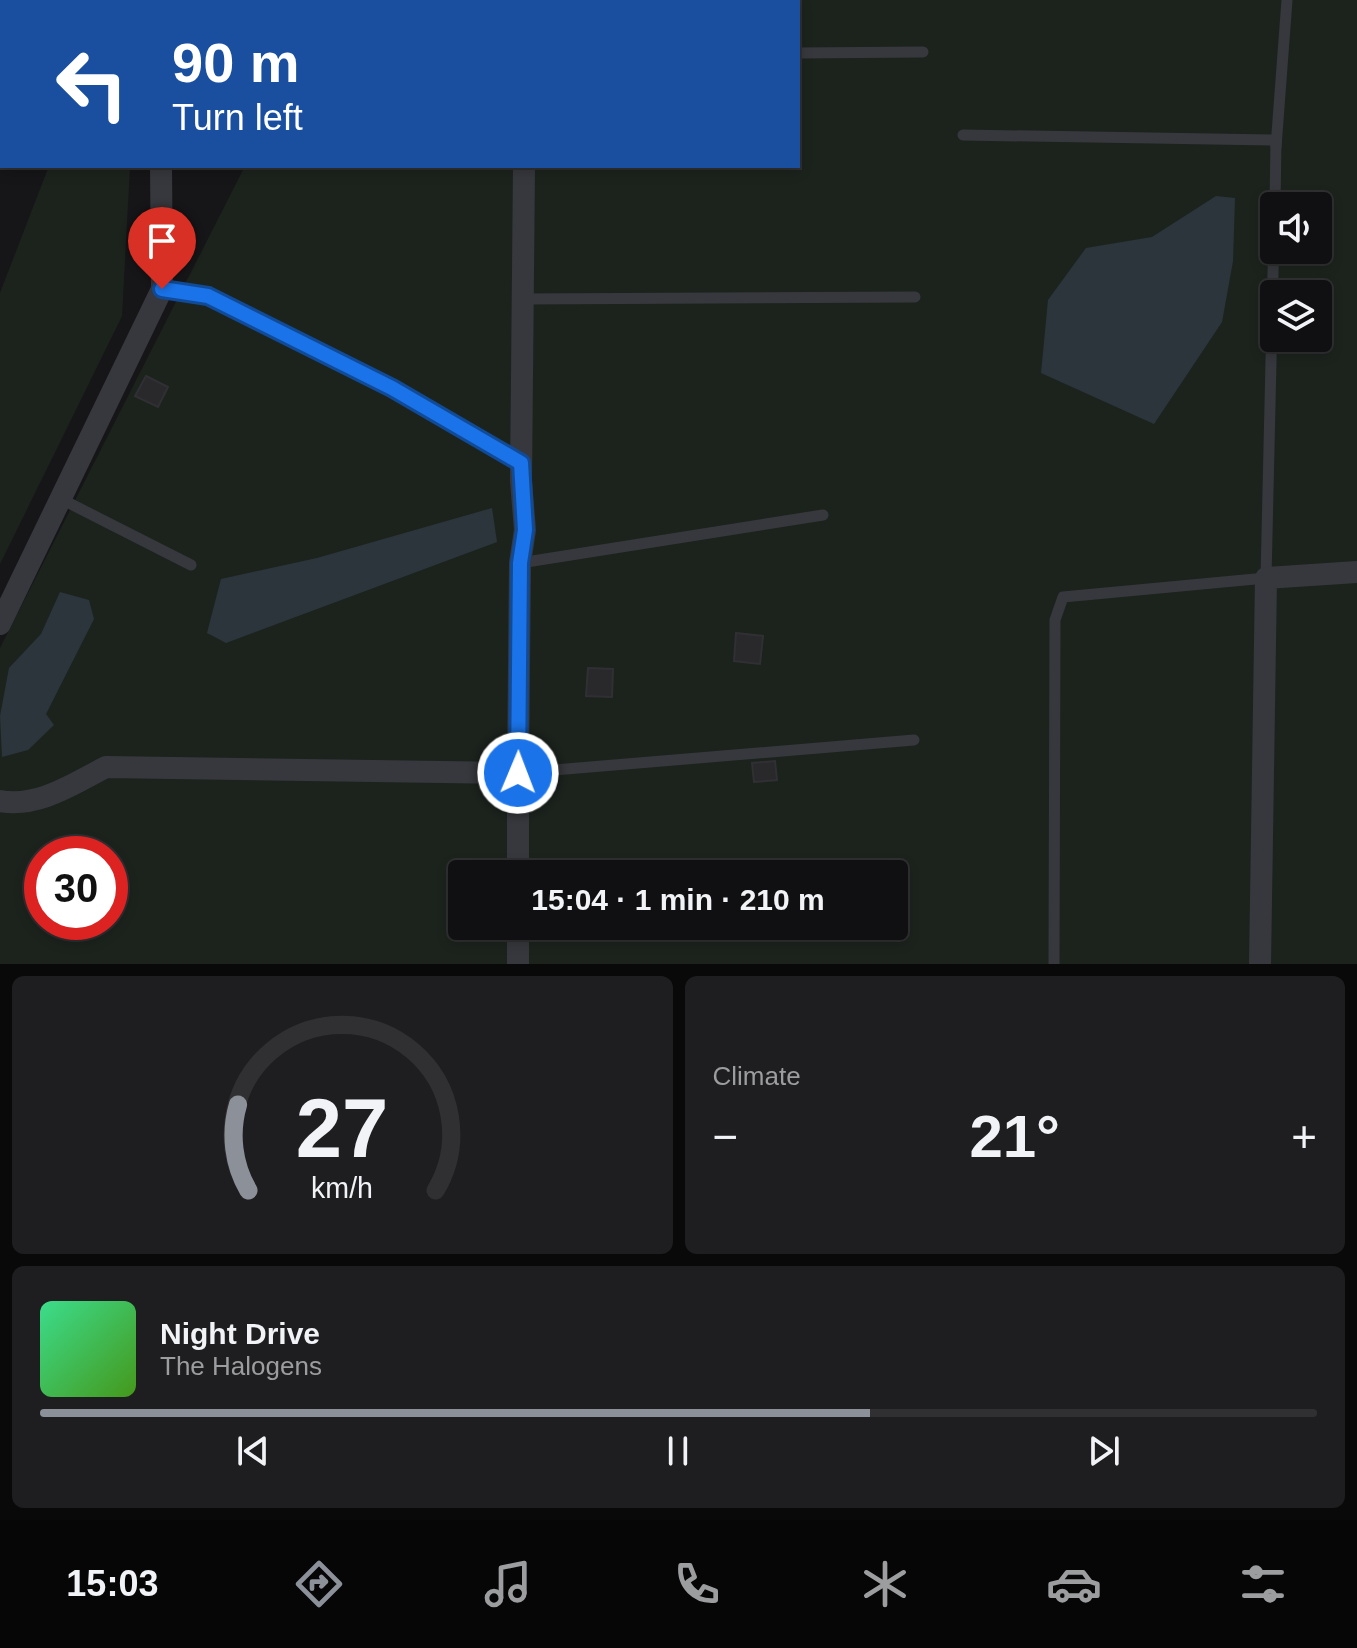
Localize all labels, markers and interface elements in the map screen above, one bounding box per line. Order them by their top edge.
text: 90 m [172,31,300,94]
icon: left [40,32,144,136]
text: Turn left [172,97,303,138]
map controls [1260,192,1332,352]
button: sound [1260,192,1332,264]
pin [128,207,196,289]
icon: arrive [140,219,184,263]
button: layers [1260,280,1332,352]
position arrow [476,731,560,815]
speed limit sign: 30 [24,836,128,940]
text: 15:04 · 1 min · 210 m [531,883,825,916]
text: Climate [713,1061,801,1091]
text: 27 [296,1082,389,1175]
text: 21° [969,1103,1060,1170]
text: − [713,1112,738,1161]
text: + [1291,1112,1317,1161]
text: km/h [311,1172,373,1204]
text: Night Drive [160,1317,320,1350]
text: The Halogens [160,1351,322,1381]
icon: previous [231,1429,275,1473]
icon: pause [656,1429,700,1473]
icon: next [1082,1429,1126,1473]
icon: directions [291,1556,347,1612]
icon: music [480,1556,536,1612]
icon: phone [669,1556,725,1612]
icon: climate [857,1556,913,1612]
icon: car [1046,1556,1102,1612]
icon: filters [1235,1556,1291,1612]
text: 15:03 [66,1563,158,1604]

